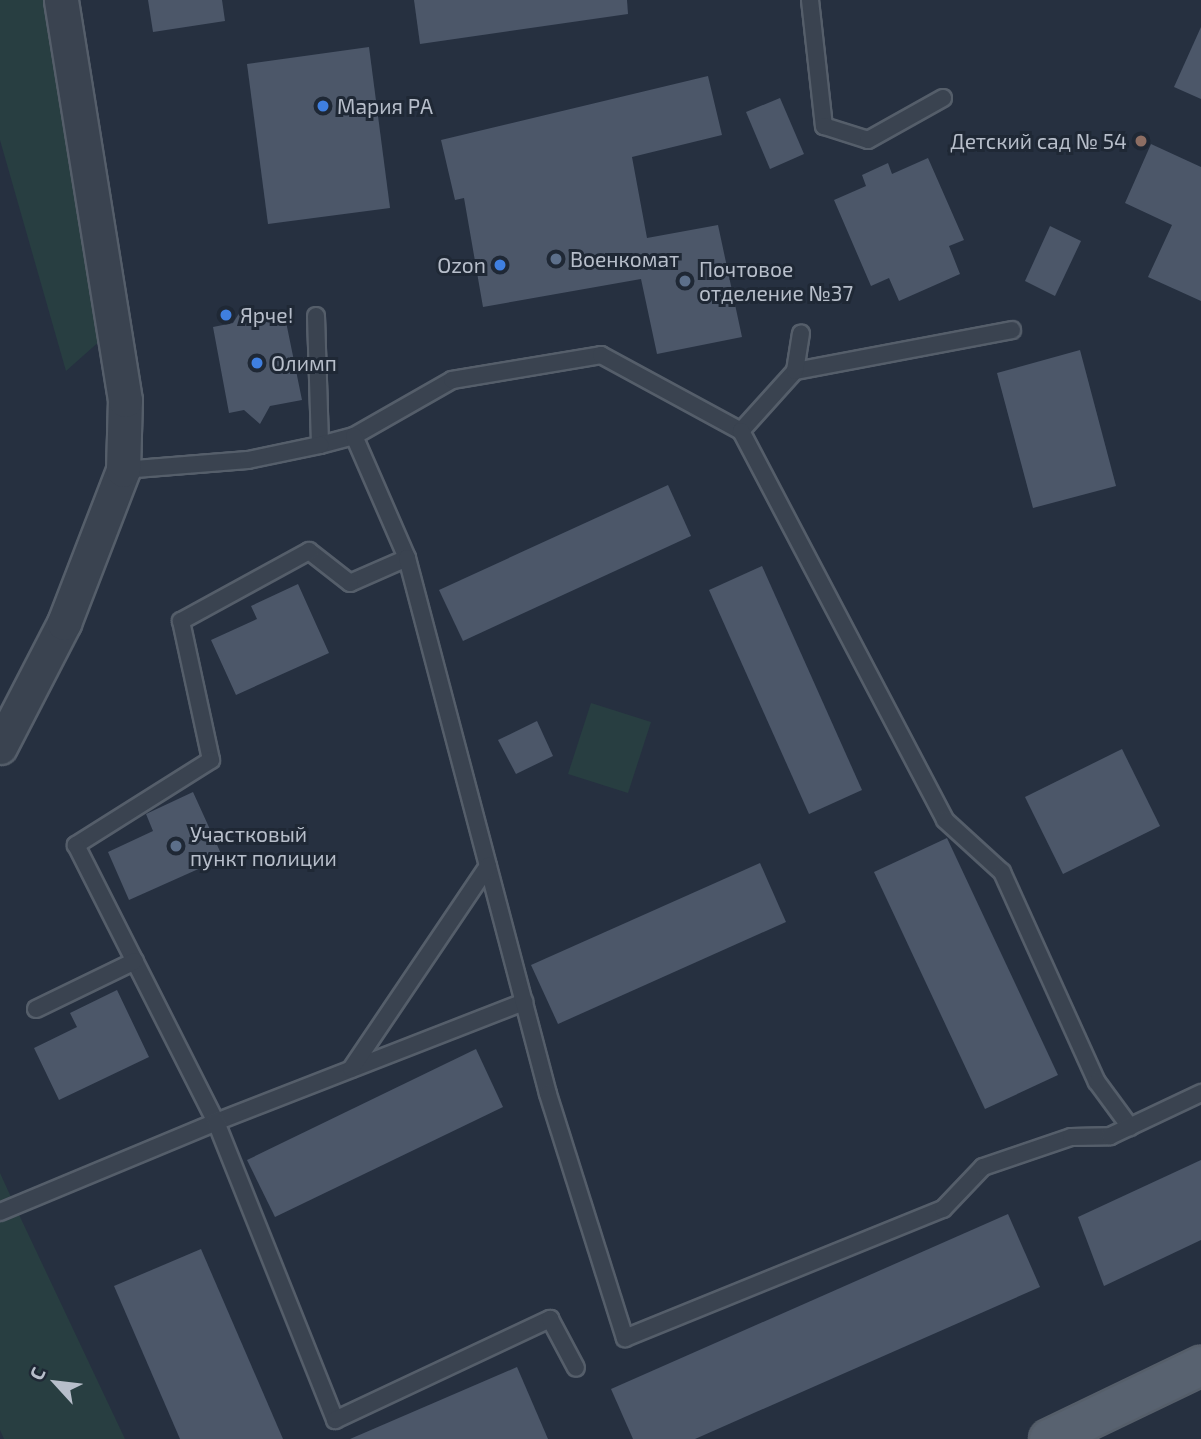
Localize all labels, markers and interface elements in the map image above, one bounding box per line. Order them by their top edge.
place label: Мария РА [337,93,433,119]
marker: Мария РА [315,98,331,114]
place label: Детский сад № 54 [950,128,1127,154]
marker: Детский сад № 54 [1133,133,1149,149]
place label: Военкомат [570,246,679,272]
marker: Военкомат [548,251,564,267]
place label: Ozon [437,252,486,278]
place label: Почтовое отделение №37 [699,256,853,306]
marker: Ozon [492,257,508,273]
marker: Почтовое отделение №37 [677,273,693,289]
place label: Ярче! [240,302,293,328]
marker: Ярче! [218,307,234,323]
place label: Олимп [271,350,337,376]
marker: Олимп [249,355,265,371]
place label: Участковый пункт полиции [190,821,337,871]
marker: Участковый пункт полиции [168,838,184,854]
north arrow [21,1348,91,1418]
text: С [24,1363,50,1383]

